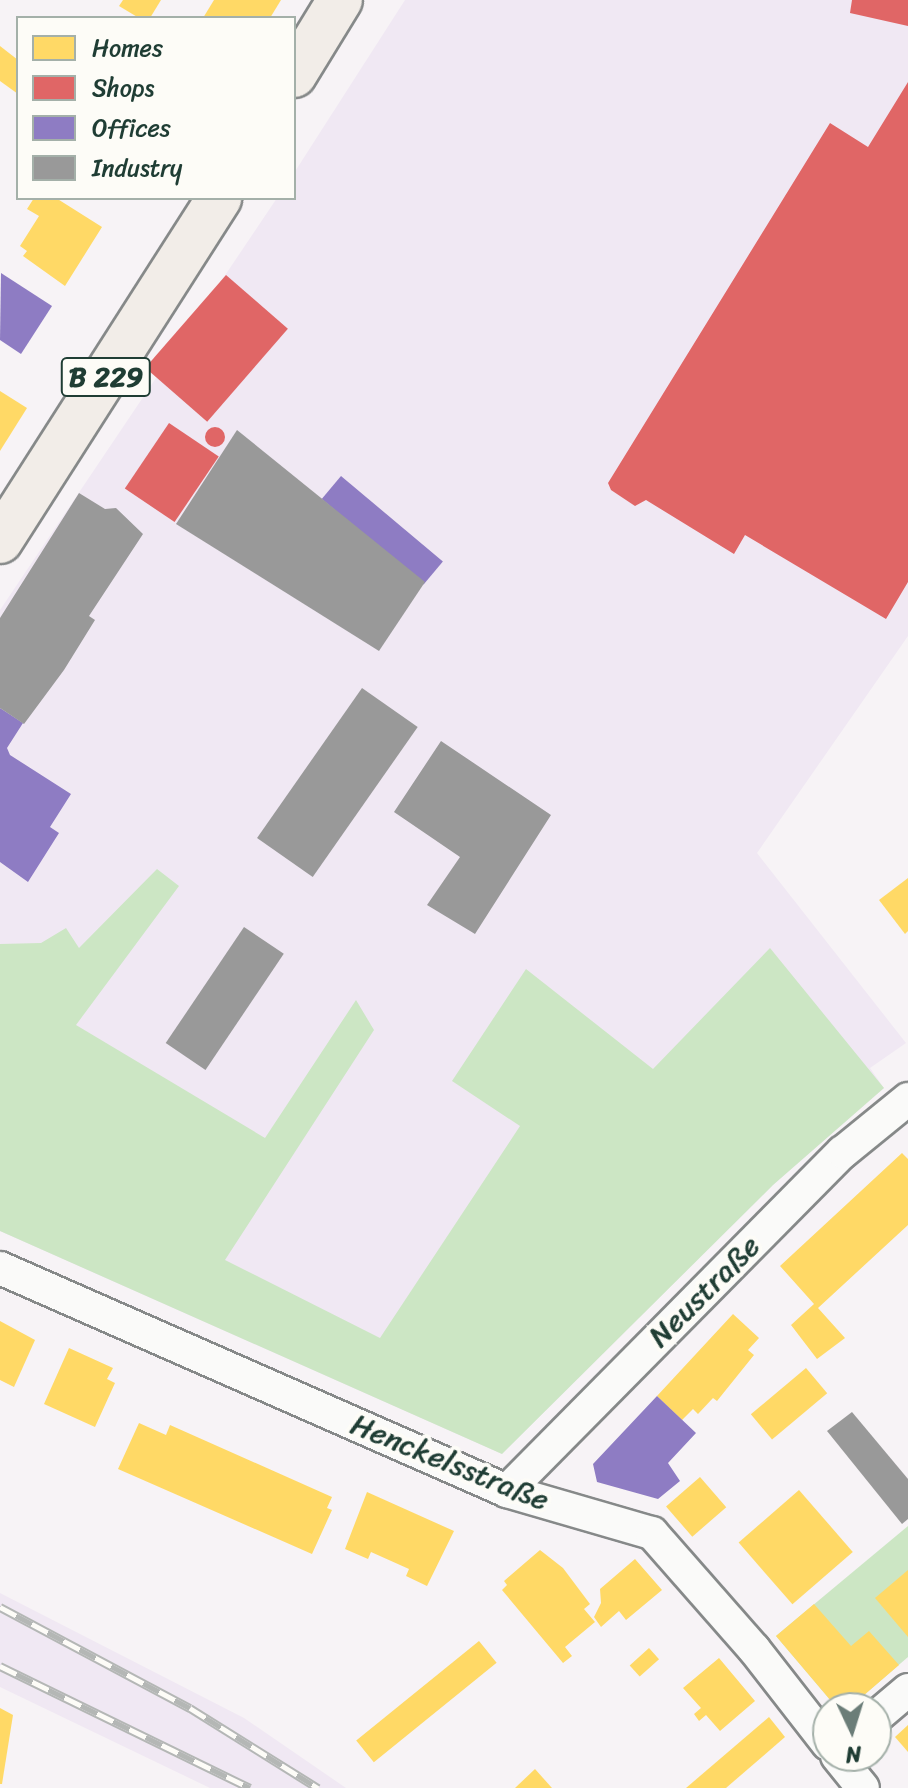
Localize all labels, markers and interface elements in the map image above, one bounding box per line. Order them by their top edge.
legend [16,16,296,200]
text: Homes [92,27,163,69]
text: Shops [92,67,154,109]
text: Offices [92,107,171,149]
text: Industry [92,147,182,189]
road number: B 229 [60,353,152,401]
street label: Neustraße [641,1228,767,1354]
street label: Henckelsstraße [346,1406,554,1518]
north arrow [812,1692,892,1772]
text: N [845,1734,863,1774]

